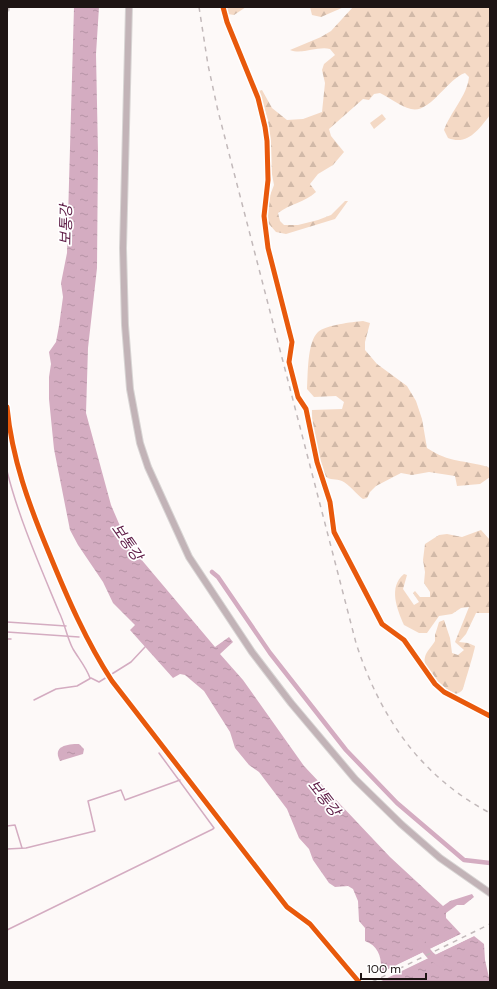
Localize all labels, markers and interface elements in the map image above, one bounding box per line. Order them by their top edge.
water label: 보통강 [56,202,76,246]
water label: 보통강 [107,519,148,566]
water label: 보통강 [303,776,346,822]
scale bar [361,955,426,981]
text: 100 m [367,961,401,977]

